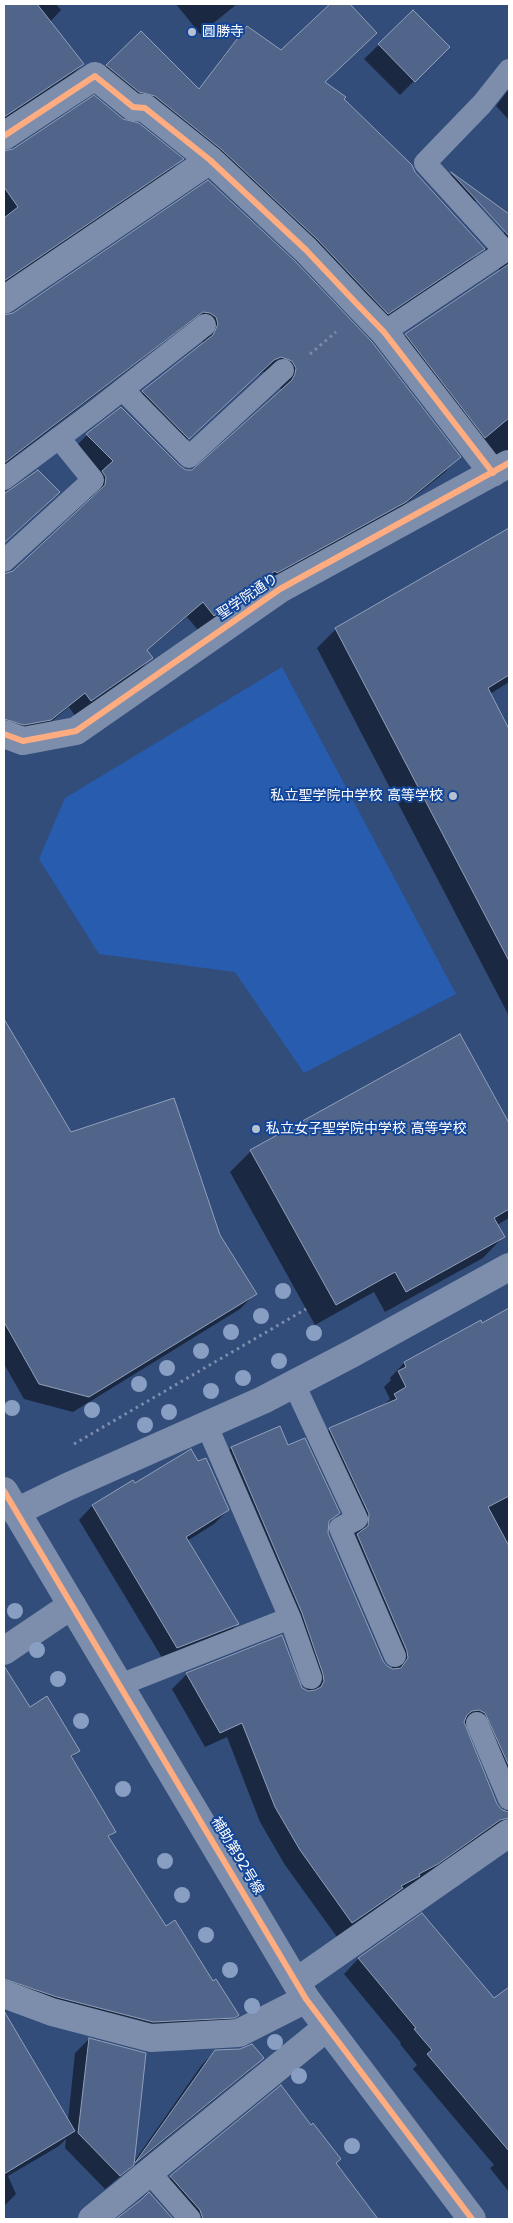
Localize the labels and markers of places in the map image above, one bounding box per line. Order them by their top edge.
place label: 圓勝寺 [202,24,244,40]
marker: 圓勝寺 [186,26,198,38]
place label: 私立聖学院中学校 高等学校 [271,788,443,804]
marker: 私立聖学院中学校 高等学校 [447,790,459,802]
place label: 私立女子聖学院中学校 高等学校 [266,1121,466,1137]
marker: 私立女子聖学院中学校 高等学校 [250,1123,262,1135]

